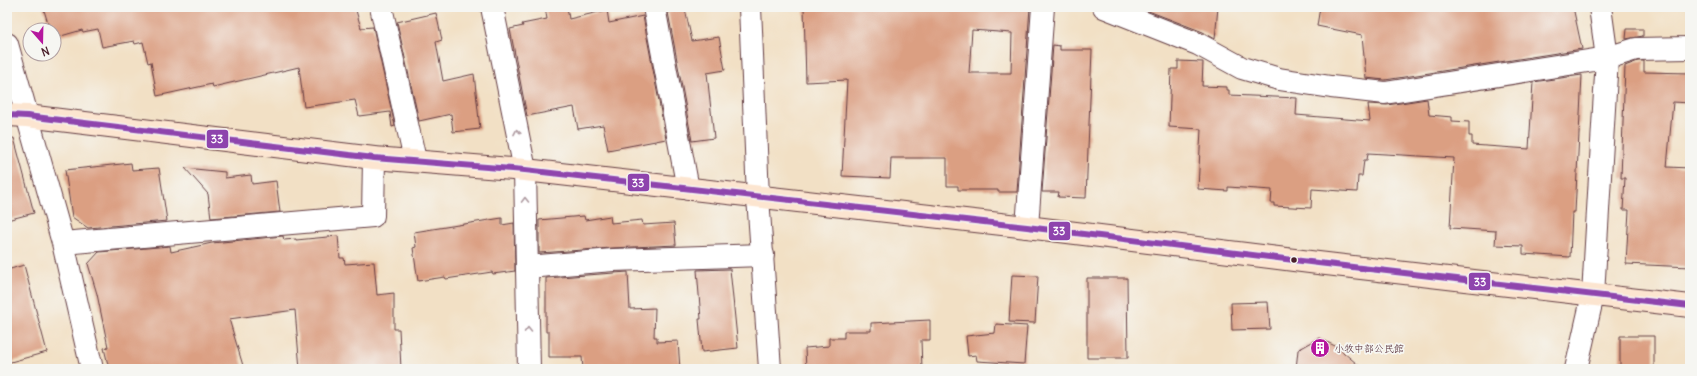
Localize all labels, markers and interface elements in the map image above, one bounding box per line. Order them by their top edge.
north arrow [22,22,62,62]
text: N [39,44,51,59]
line badge: 33 [206,129,229,149]
one-way arrow [513,129,522,135]
text: 33 [211,132,223,146]
line badge: 33 [627,173,650,192]
text: 33 [632,176,644,190]
one-way arrow [521,197,529,203]
line badge: 33 [1048,221,1071,241]
text: 33 [1053,224,1065,238]
unlabelled marker [1289,255,1299,265]
line badge: 33 [1468,272,1491,291]
text: 33 [1474,275,1486,289]
one-way arrow [524,327,533,333]
building icon: 小牧中部公民館 [1309,337,1331,359]
place label: 小牧中部公民館 [1334,342,1404,355]

